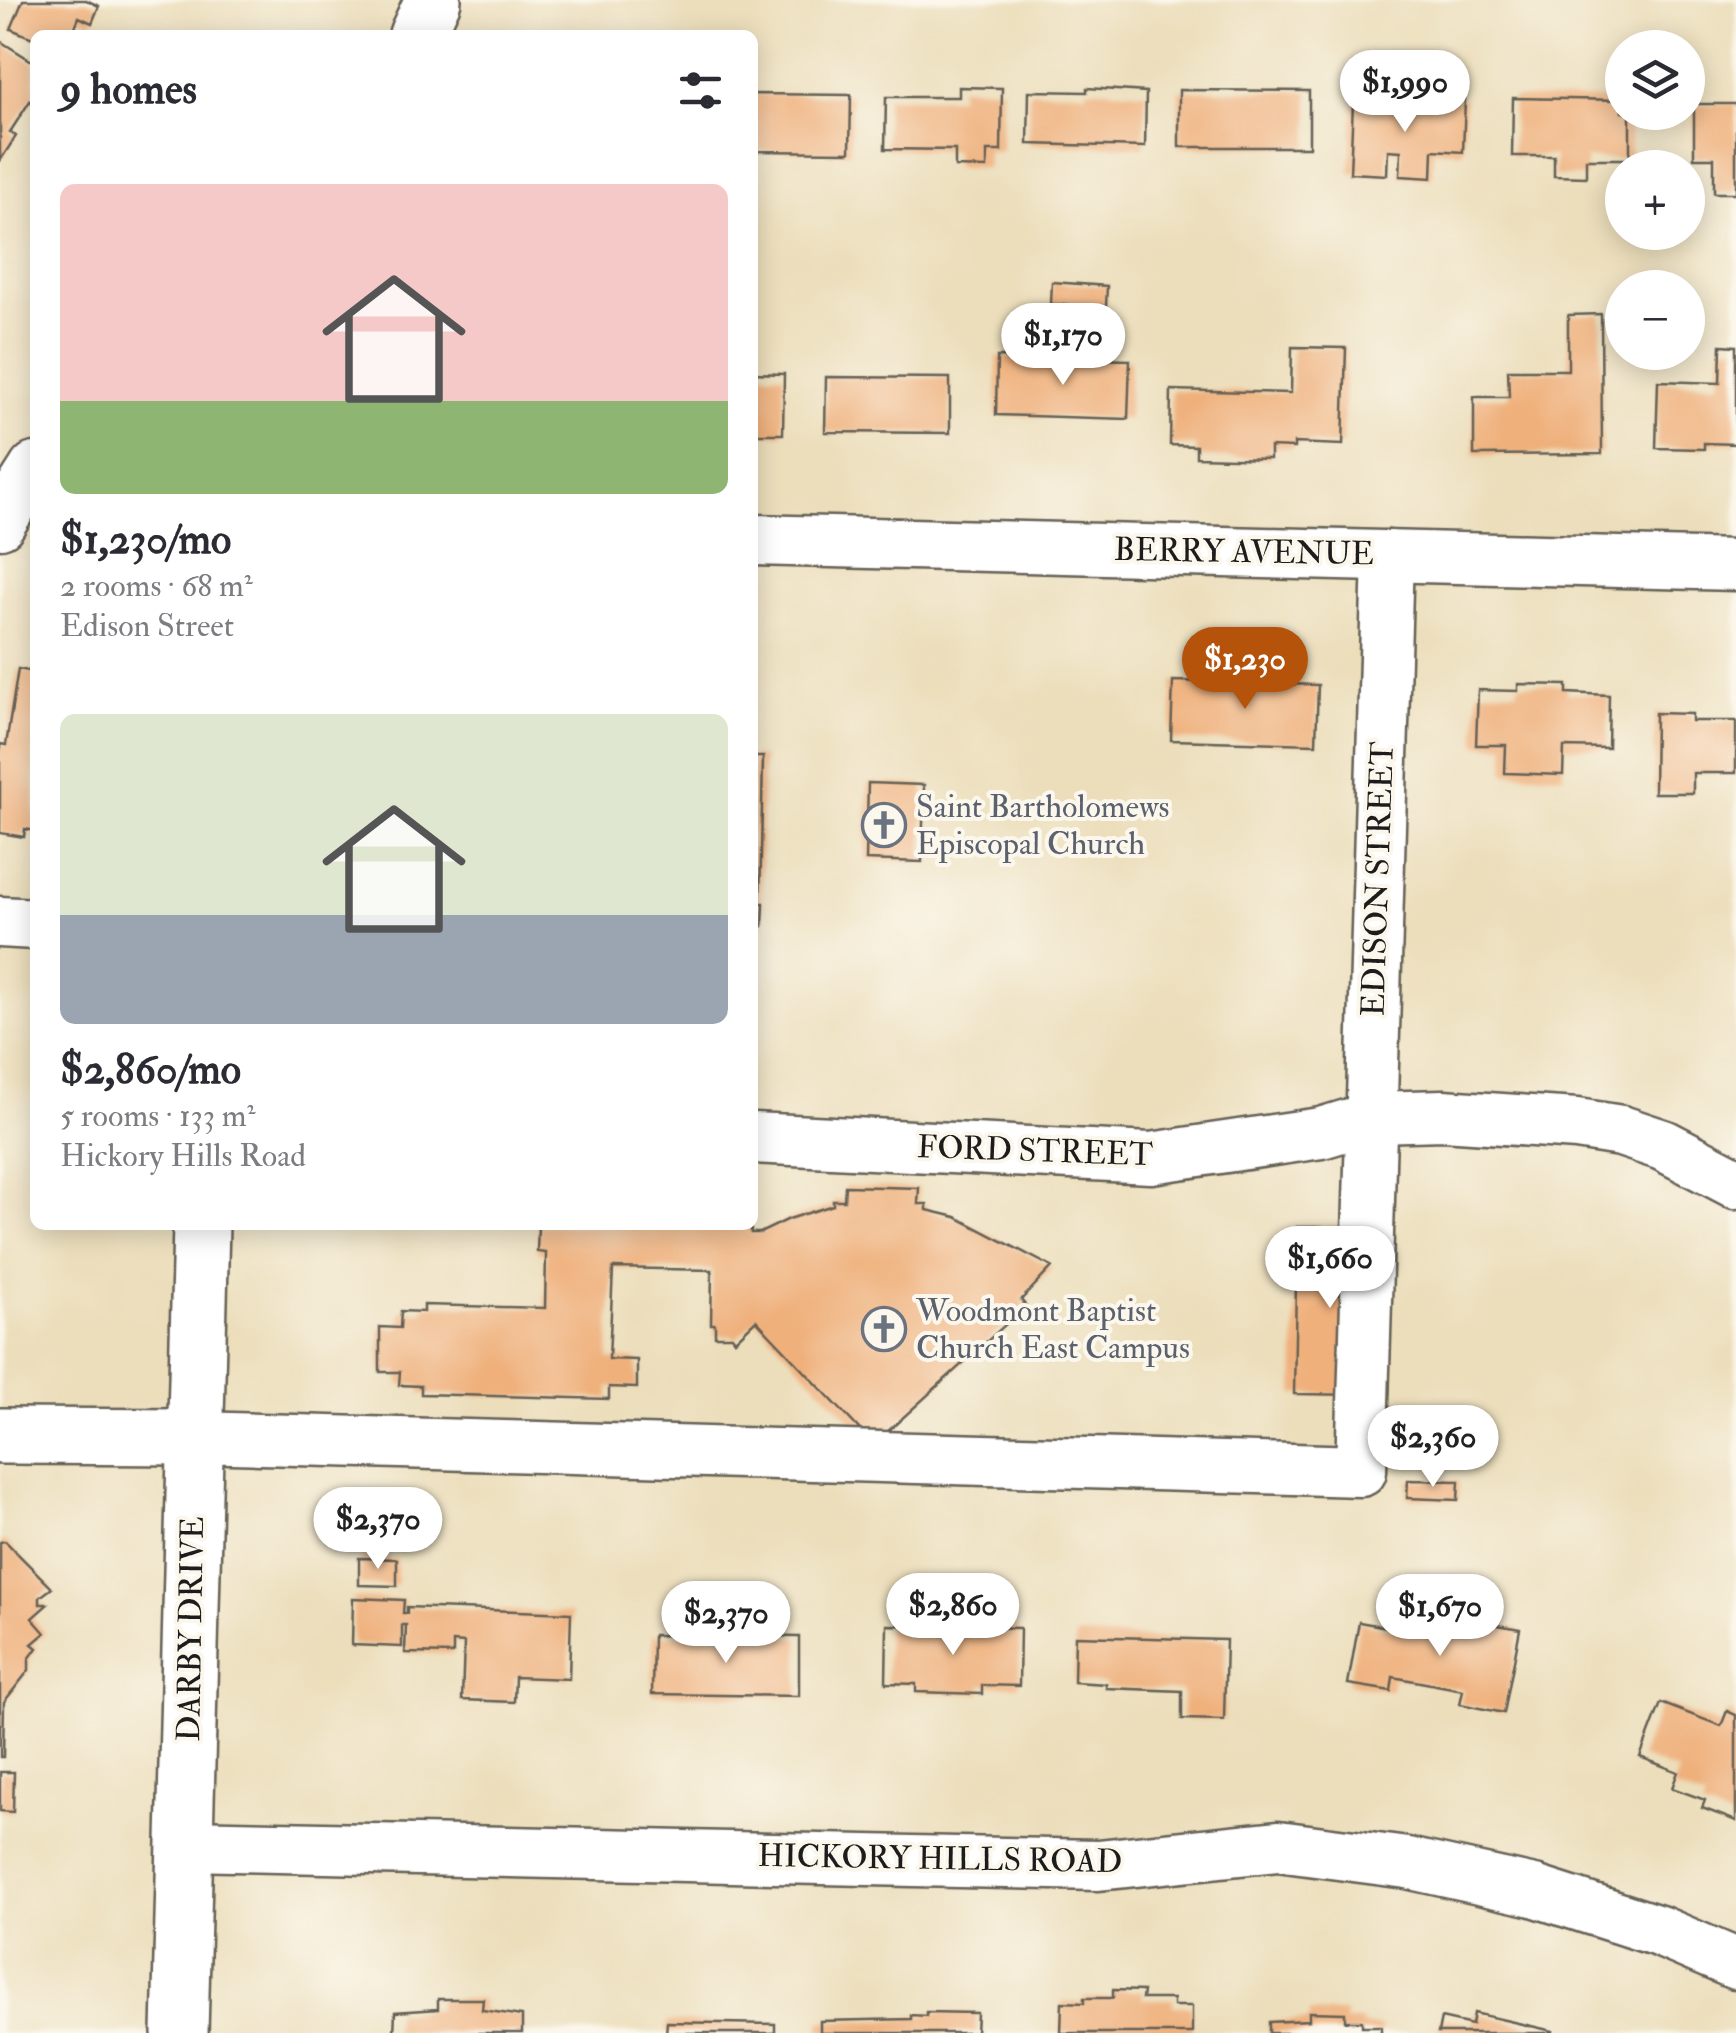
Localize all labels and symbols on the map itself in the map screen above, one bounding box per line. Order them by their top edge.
pin: $1,990 [1324,50,1486,135]
pin: $1,170 [982,303,1144,388]
street label: BERRY AVENUE [1114,530,1374,574]
pin: $1,230 [1164,627,1326,712]
street label: EDISON STREET [1353,741,1403,1017]
place label: Saint Bartholomews Episcopal Church [916,787,1170,864]
church icon: Saint Bartholomews Episcopal Church [861,802,907,848]
street label: FORD STREET [916,1127,1154,1175]
pin: $1,660 [1249,1226,1411,1311]
place label: Woodmont Baptist Church East Campus [915,1291,1190,1368]
church icon: Woodmont Baptist Church East Campus [861,1306,907,1352]
pin: $2,360 [1352,1405,1514,1490]
pin: $2,370 [297,1487,459,1572]
street label: DARBY DRIVE [169,1516,213,1742]
pin: $2,860 [872,1573,1034,1658]
pin: $1,670 [1359,1574,1521,1659]
pin: $2,370 [645,1581,807,1666]
street label: HICKORY HILLS ROAD [757,1836,1123,1882]

